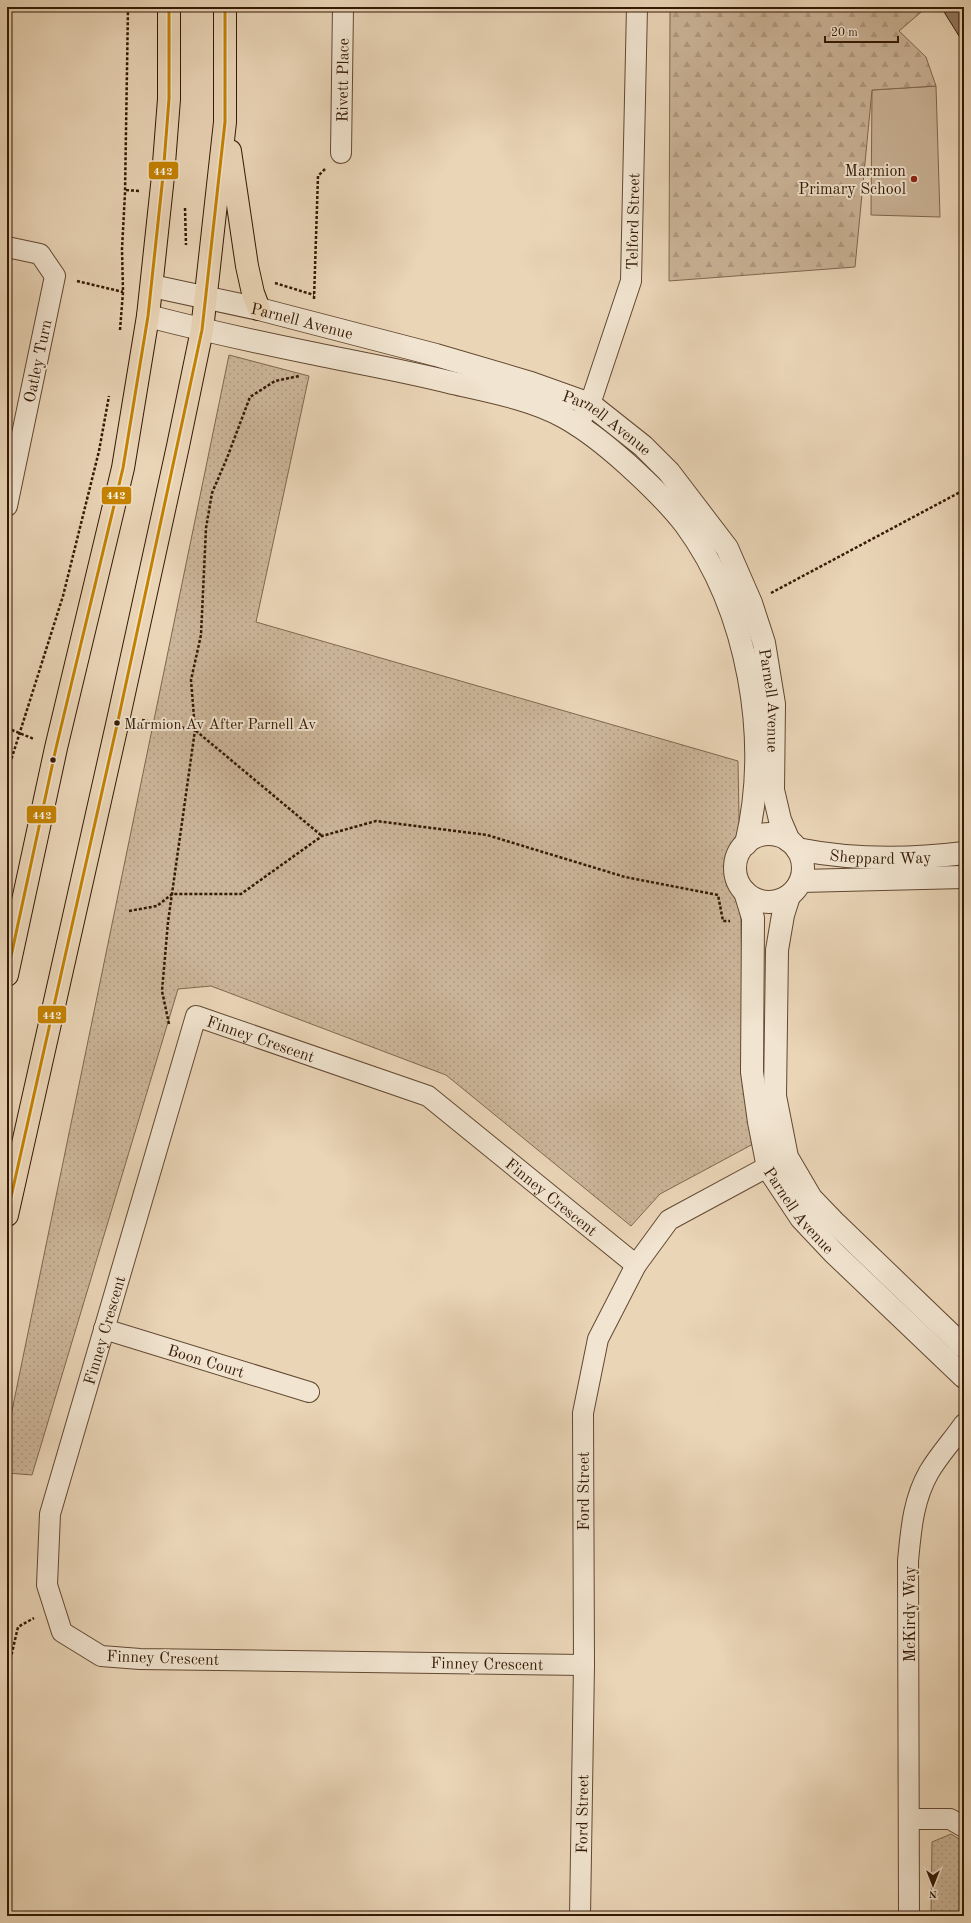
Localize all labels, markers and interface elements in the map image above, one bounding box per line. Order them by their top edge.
scale bar [825,18,898,44]
text: 20 m [831,27,858,39]
street label: Rivett Place [335,38,353,122]
line badge: 442 [148,161,179,180]
place label: Marmion Primary School [798,164,906,198]
text: 442 [153,167,173,178]
street label: Telford Street [625,172,643,270]
marker: Marmion Primary School [909,174,919,184]
street label: Parnell Avenue [249,301,354,343]
street label: Oatley Turn [22,318,56,404]
street label: Parnell Avenue [560,389,653,459]
line badge: 442 [101,486,132,505]
text: 442 [106,491,126,502]
street label: Parnell Avenue [755,648,780,753]
marker: Marmion Av After Parnell Av [112,718,122,728]
place label: Marmion Av After Parnell Av [124,718,316,733]
unlabelled marker [48,755,58,765]
line badge: 442 [26,805,57,824]
text: 442 [32,811,52,822]
street label: Sheppard Way [829,848,933,868]
line badge: 442 [37,1005,67,1024]
text: 442 [42,1011,62,1022]
street label: Finney Crescent [204,1014,317,1066]
street label: Finney Crescent [501,1156,600,1240]
street label: Parnell Avenue [760,1165,836,1258]
street label: Finney Crescent [82,1274,130,1387]
street label: Boon Court [165,1343,246,1382]
street label: Ford Street [577,1451,593,1531]
street label: McKirdy Way [903,1565,919,1662]
street label: Finney Crescent [106,1649,220,1669]
street label: Finney Crescent [430,1656,544,1674]
street label: Ford Street [575,1774,592,1854]
north arrow [913,1865,953,1905]
text: N [928,1888,937,1899]

